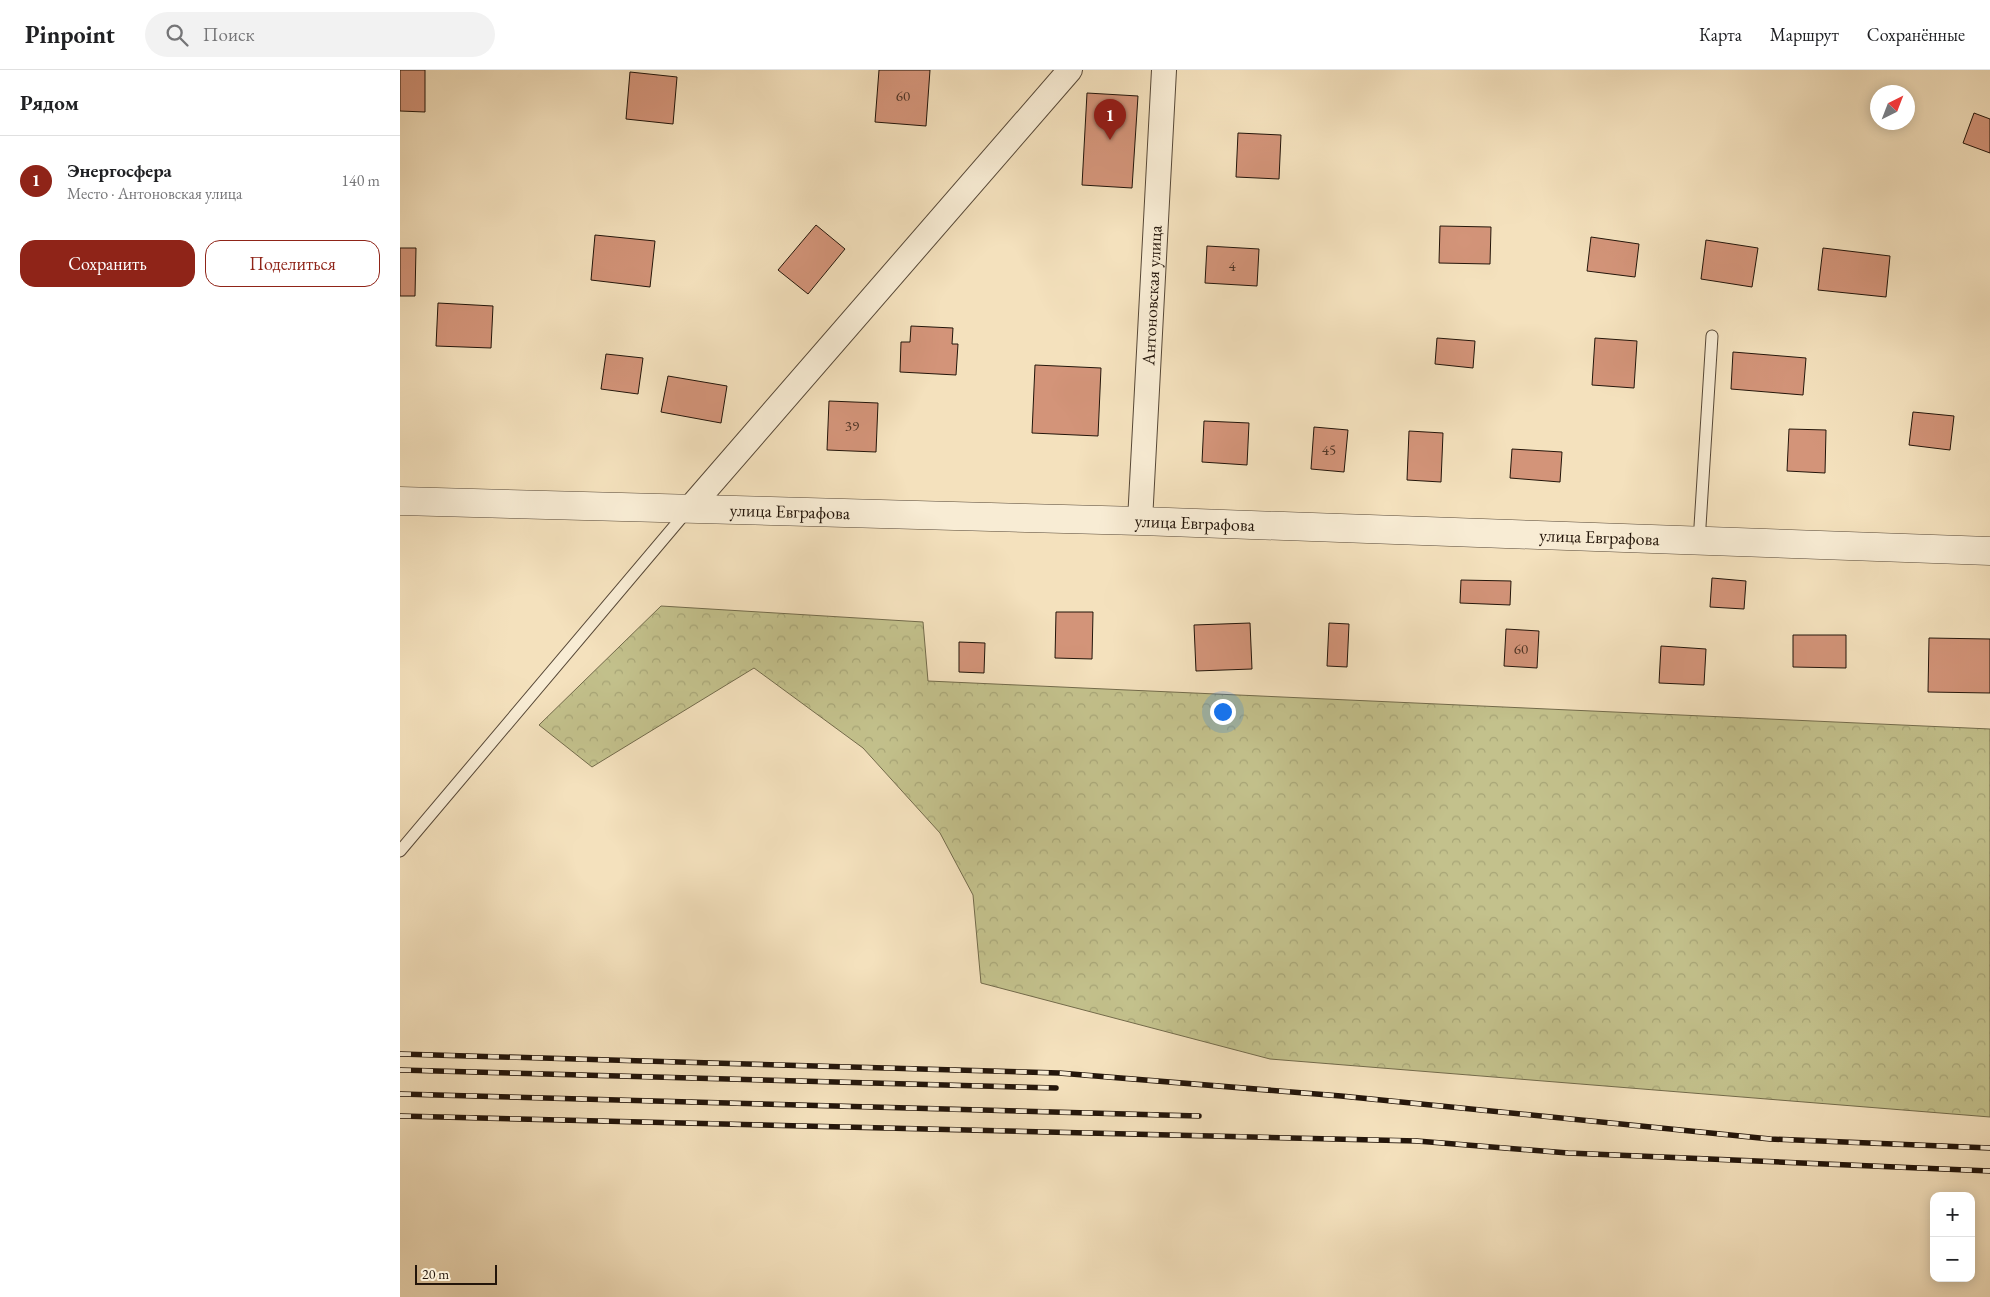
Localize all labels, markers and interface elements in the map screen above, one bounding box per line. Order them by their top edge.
search box [145,12,495,57]
text: Pinpoint [25,19,115,50]
icon: search [163,21,191,49]
text: Поиск [203,22,255,47]
text: Карта [1699,23,1742,46]
text: Маршрут [1770,23,1839,46]
text: Сохранённые [1867,23,1965,46]
north arrow [1870,85,1915,130]
house number: 60 [896,86,910,105]
text: Рядом [20,89,79,116]
pin: 1 [1094,99,1126,140]
text: Энергосфера [67,158,172,183]
text: 1 [32,170,40,191]
text: 140 m [341,170,380,191]
text: Место · Антоновская улица [67,183,242,204]
street label: Антоновская улица [1136,224,1167,367]
button: Сохранить [20,240,195,287]
button: Поделиться [205,240,380,287]
house number: 4 [1228,256,1236,275]
house number: 39 [845,416,859,435]
house number: 45 [1322,440,1336,459]
street label: улица Евграфова [729,498,851,524]
street label: улица Евграфова [1134,509,1256,536]
street label: улица Евграфова [1539,523,1661,550]
house number: 60 [1514,639,1528,658]
your location [1210,699,1236,725]
map controls [1930,1192,1975,1282]
button: + [1930,1192,1975,1237]
button: − [1930,1237,1975,1282]
scale bar [415,1262,498,1285]
text: 20 m [422,1265,449,1283]

